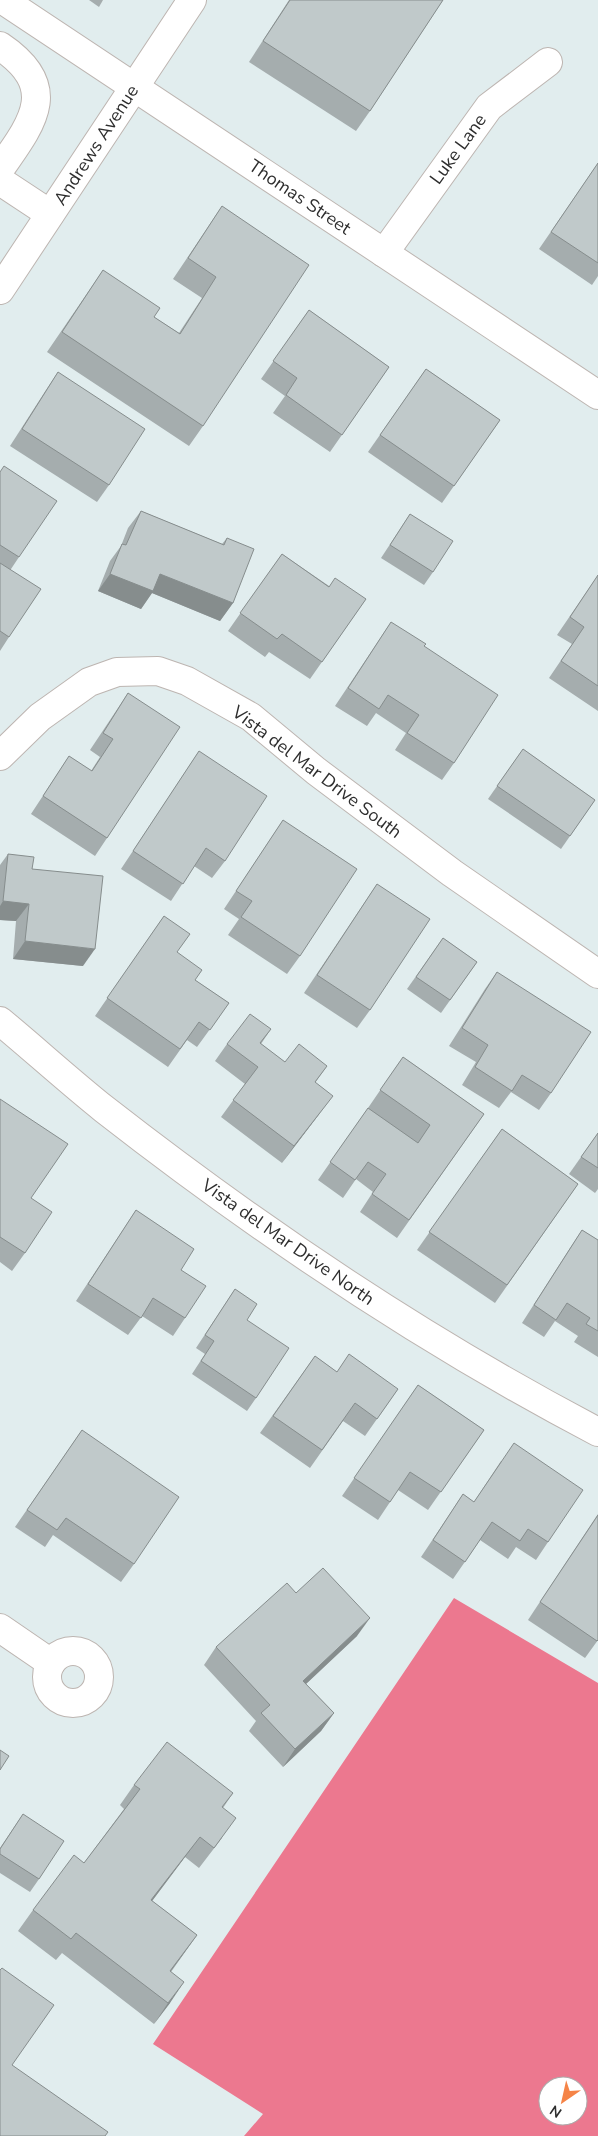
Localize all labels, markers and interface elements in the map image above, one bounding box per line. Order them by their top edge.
street label: Andrews Avenue [48,80,144,210]
street label: Luke Lane [424,109,492,189]
street label: Thomas Street [244,154,356,240]
street label: Vista del Mar Drive South [226,700,407,844]
street label: Vista del Mar Drive North [196,1173,379,1311]
north arrow [538,2076,588,2126]
text: N [546,2101,566,2122]

